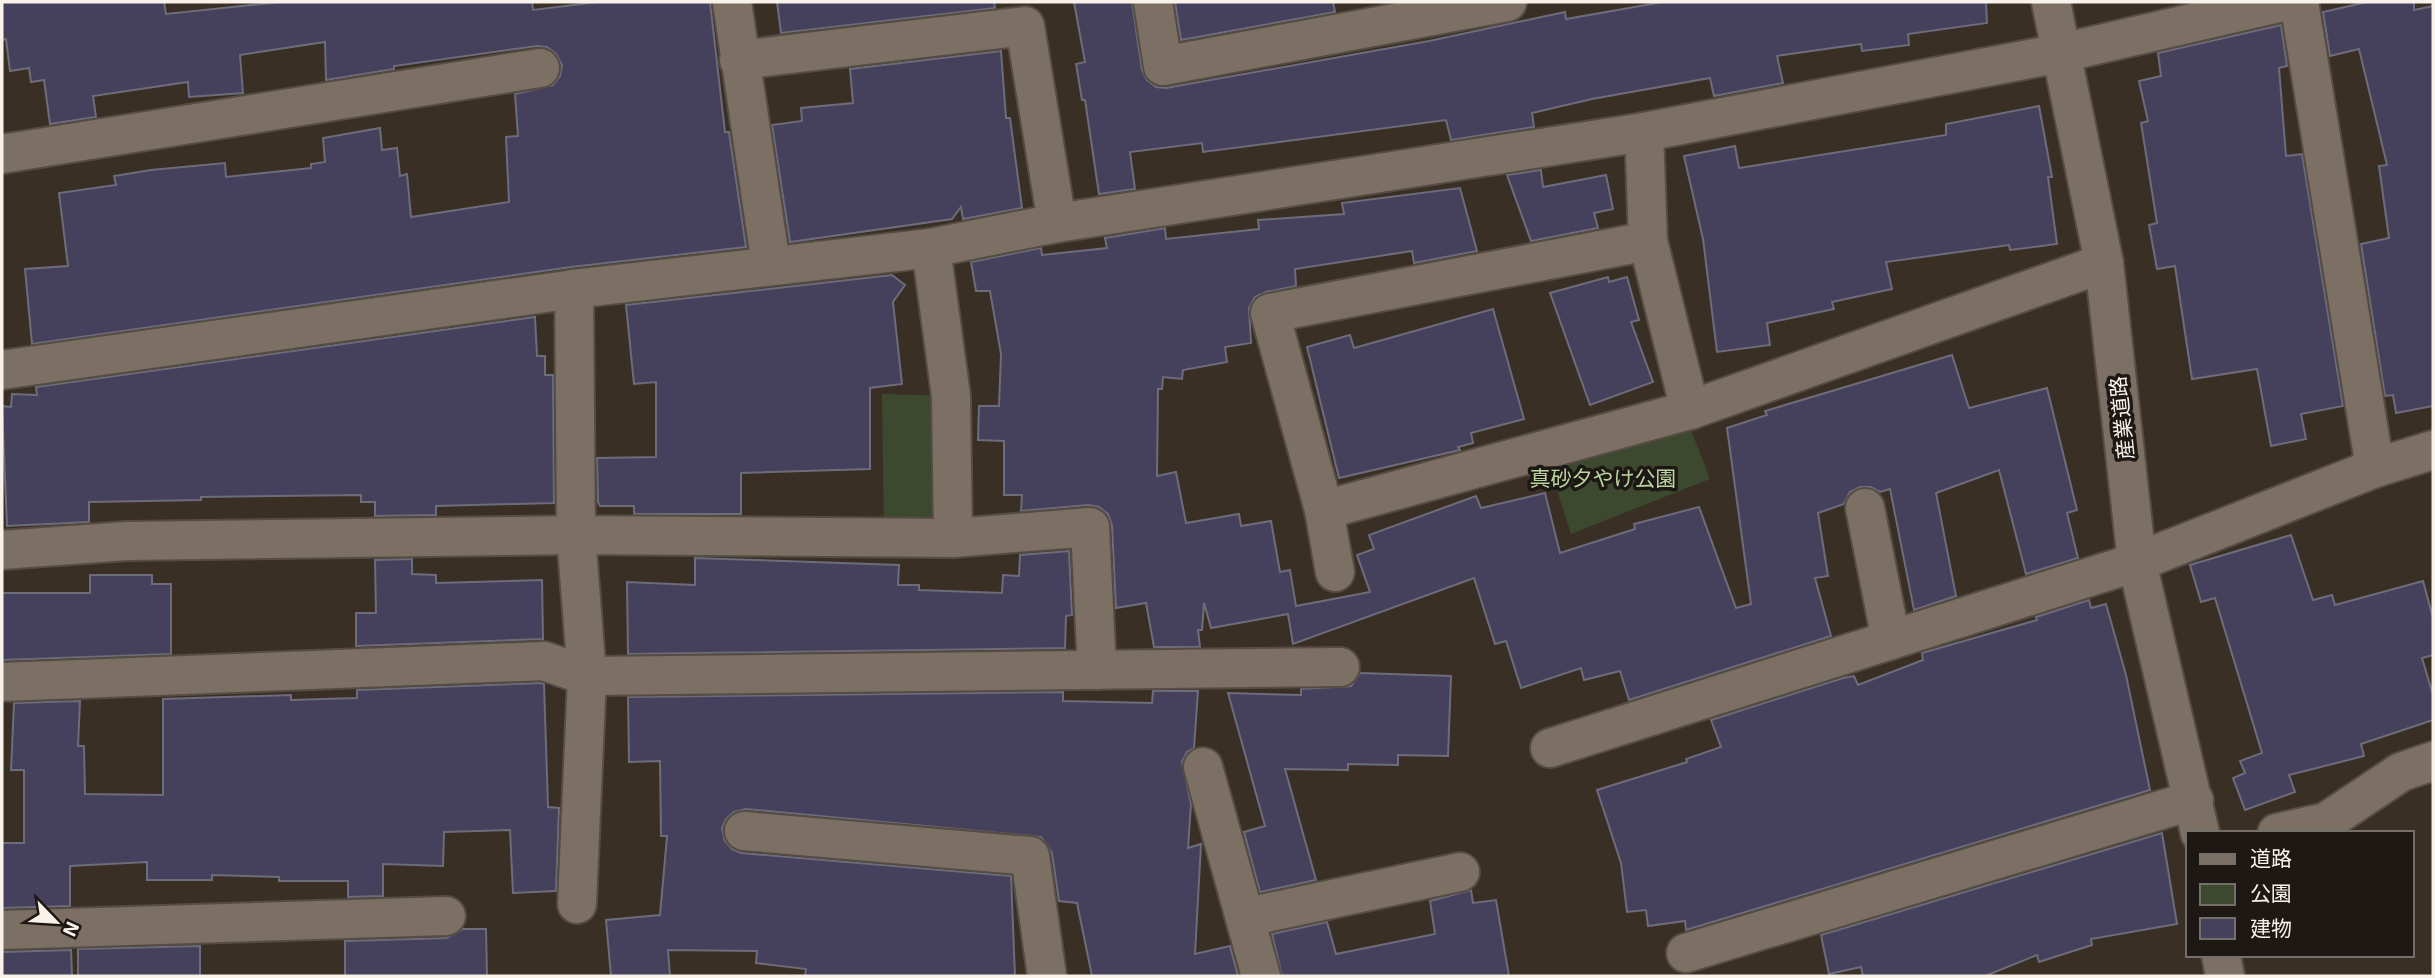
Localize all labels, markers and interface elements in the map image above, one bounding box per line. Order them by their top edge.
street label: 産業道路 [2104,375,2138,461]
park label: 真砂夕やけ公園 [1530,465,1677,490]
legend [2186,831,2414,957]
text: 道路 [2250,845,2292,870]
text: 公園 [2250,880,2292,905]
north arrow [21,887,91,957]
text: 建物 [2250,915,2292,940]
text: N [59,918,85,940]

